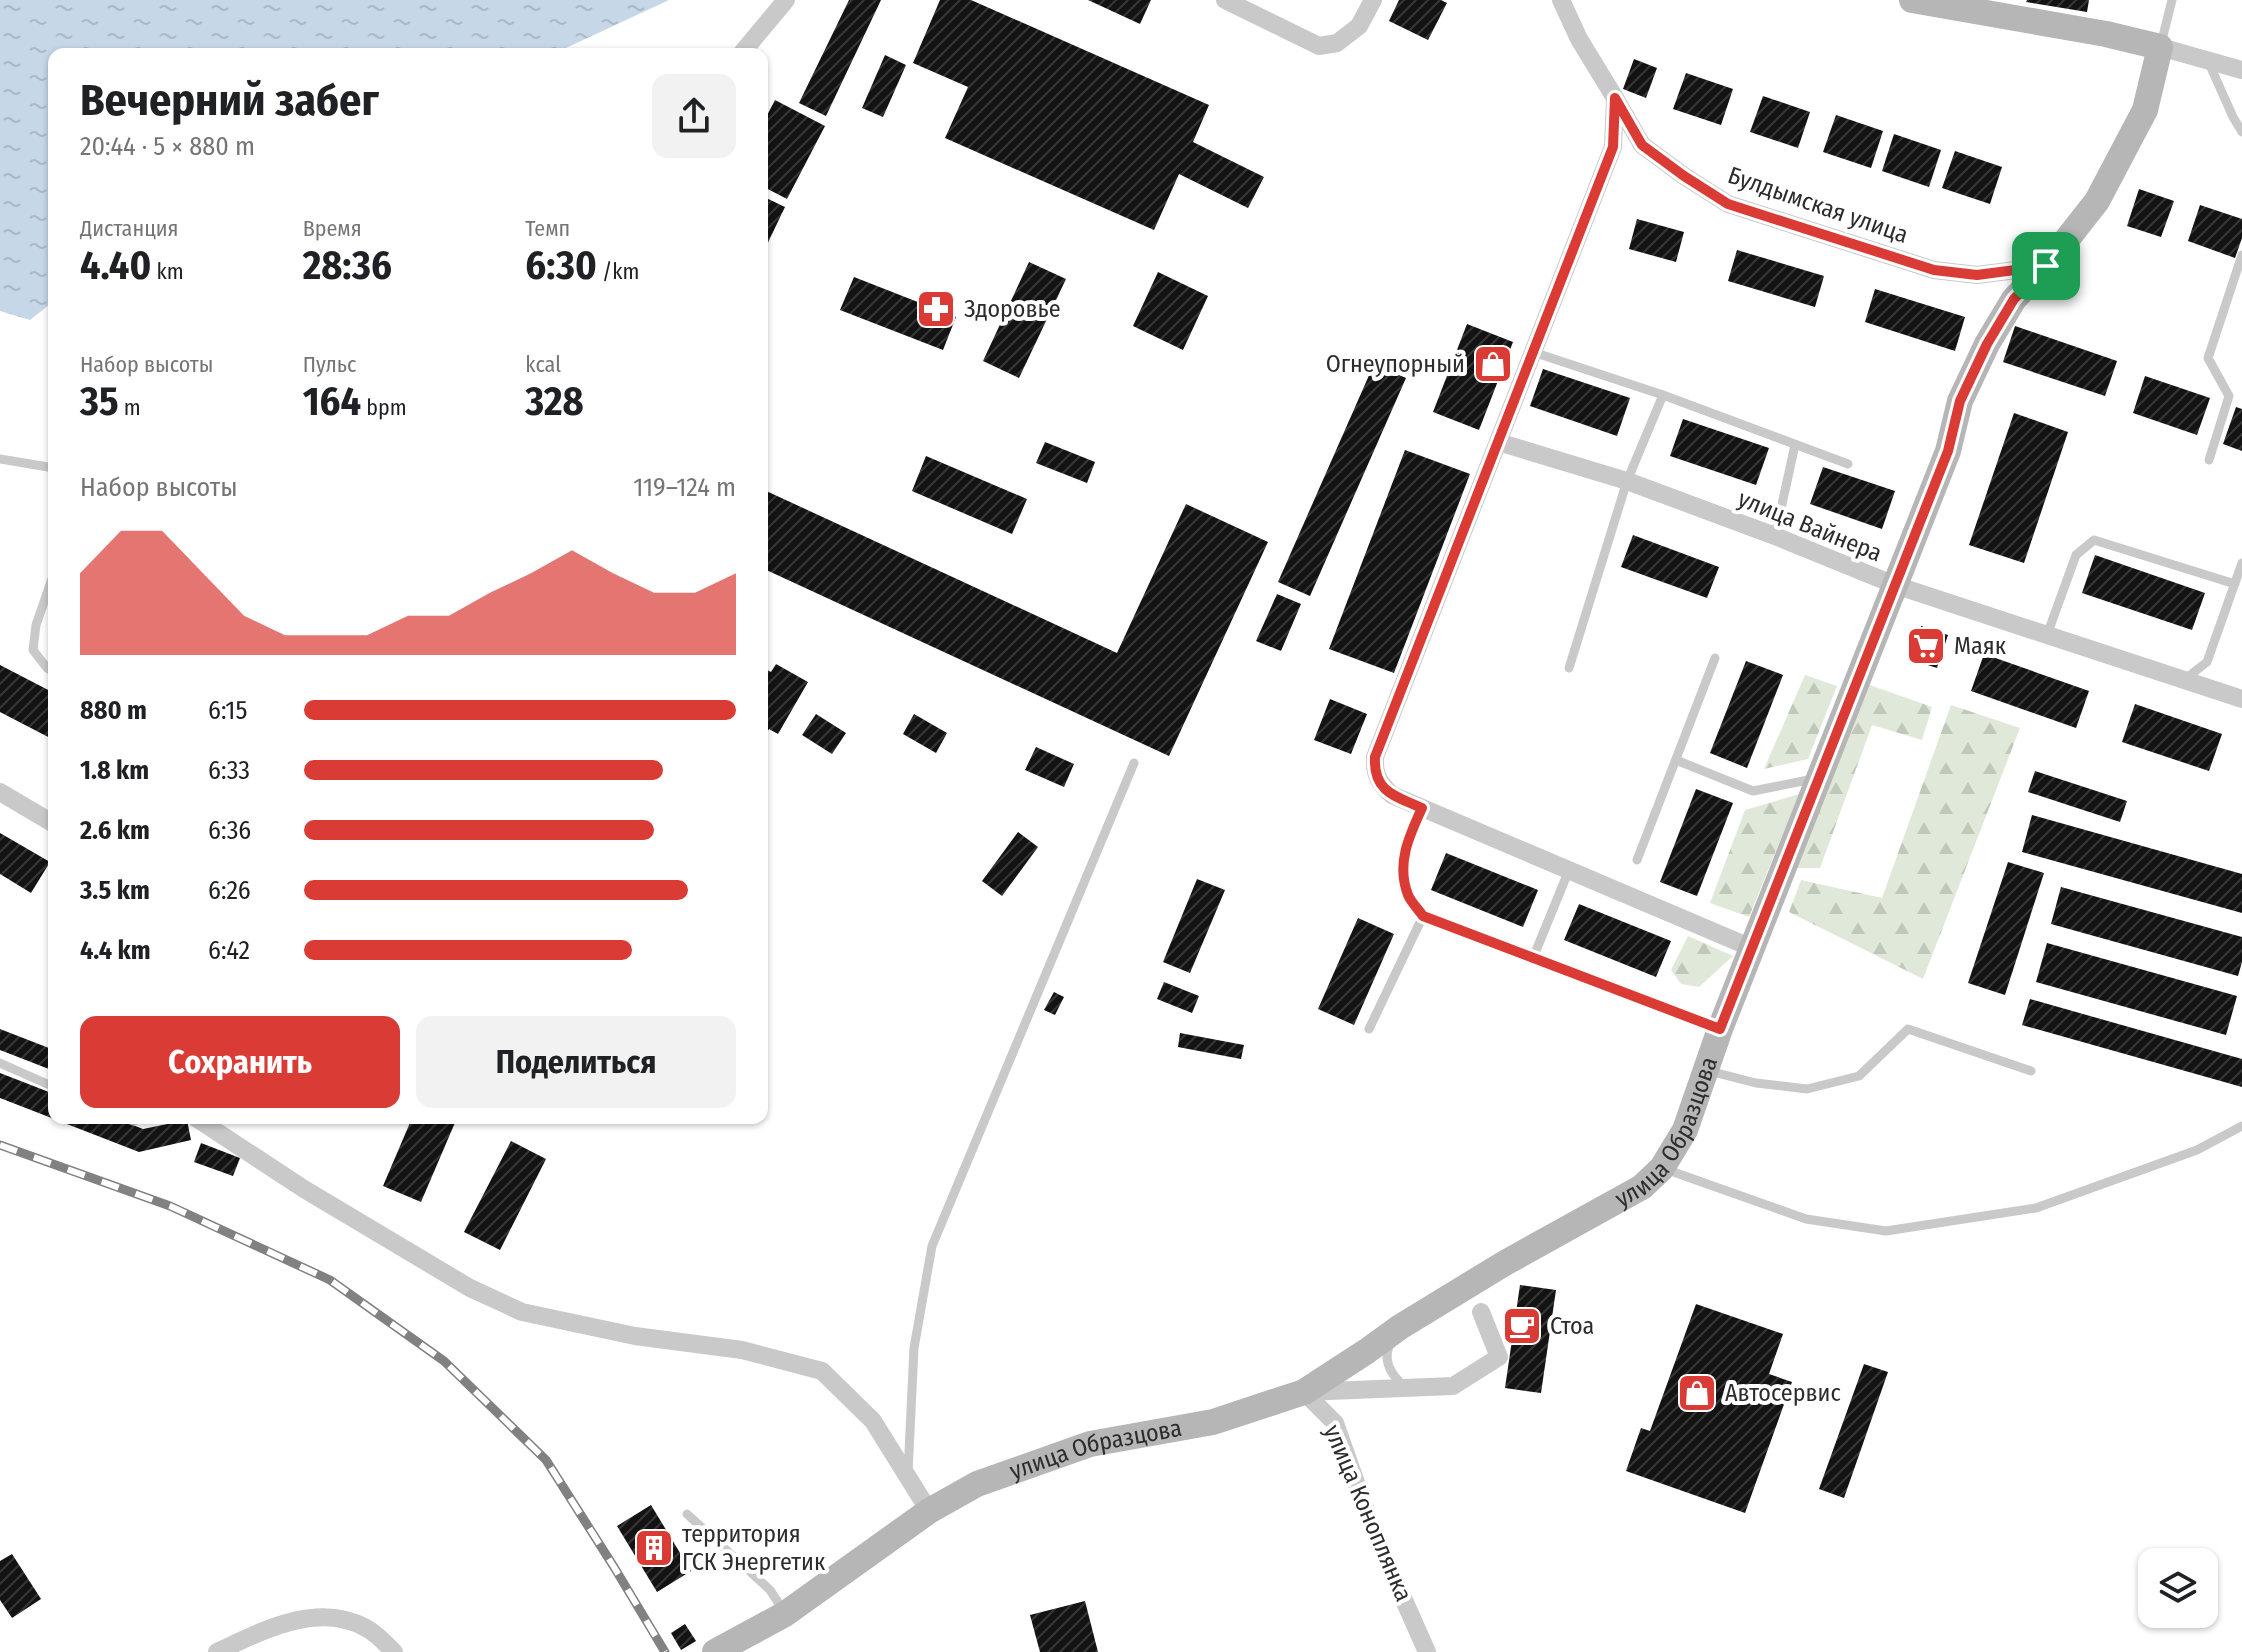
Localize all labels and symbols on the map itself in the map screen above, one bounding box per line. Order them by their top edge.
street label: Булдымская улица [1724,161,1912,249]
pin [2012,232,2080,300]
pharmacy icon: Здоровье [915,288,957,330]
place label: Здоровье [964,295,1061,323]
shop icon: Огнеупорный [1472,343,1514,385]
place label: Огнеупорный [1326,350,1465,378]
street label: улица Вайнера [1734,484,1886,568]
supermarket icon: Маяк [1905,625,1947,667]
place label: Маяк [1954,632,2007,660]
street label: улица Образцова [1610,1053,1723,1213]
cafe icon: Стоа [1501,1305,1543,1347]
place label: Стоа [1550,1312,1594,1340]
shop icon: Автосервис [1676,1372,1718,1414]
place label: Автосервис [1725,1379,1841,1407]
street label: улица Образцова [1006,1414,1184,1485]
street label: улица Коноплянка [1318,1421,1418,1605]
place label: территория ГСК Энергетик [682,1520,826,1576]
building icon: территория ГСК Энергетик [633,1527,675,1569]

